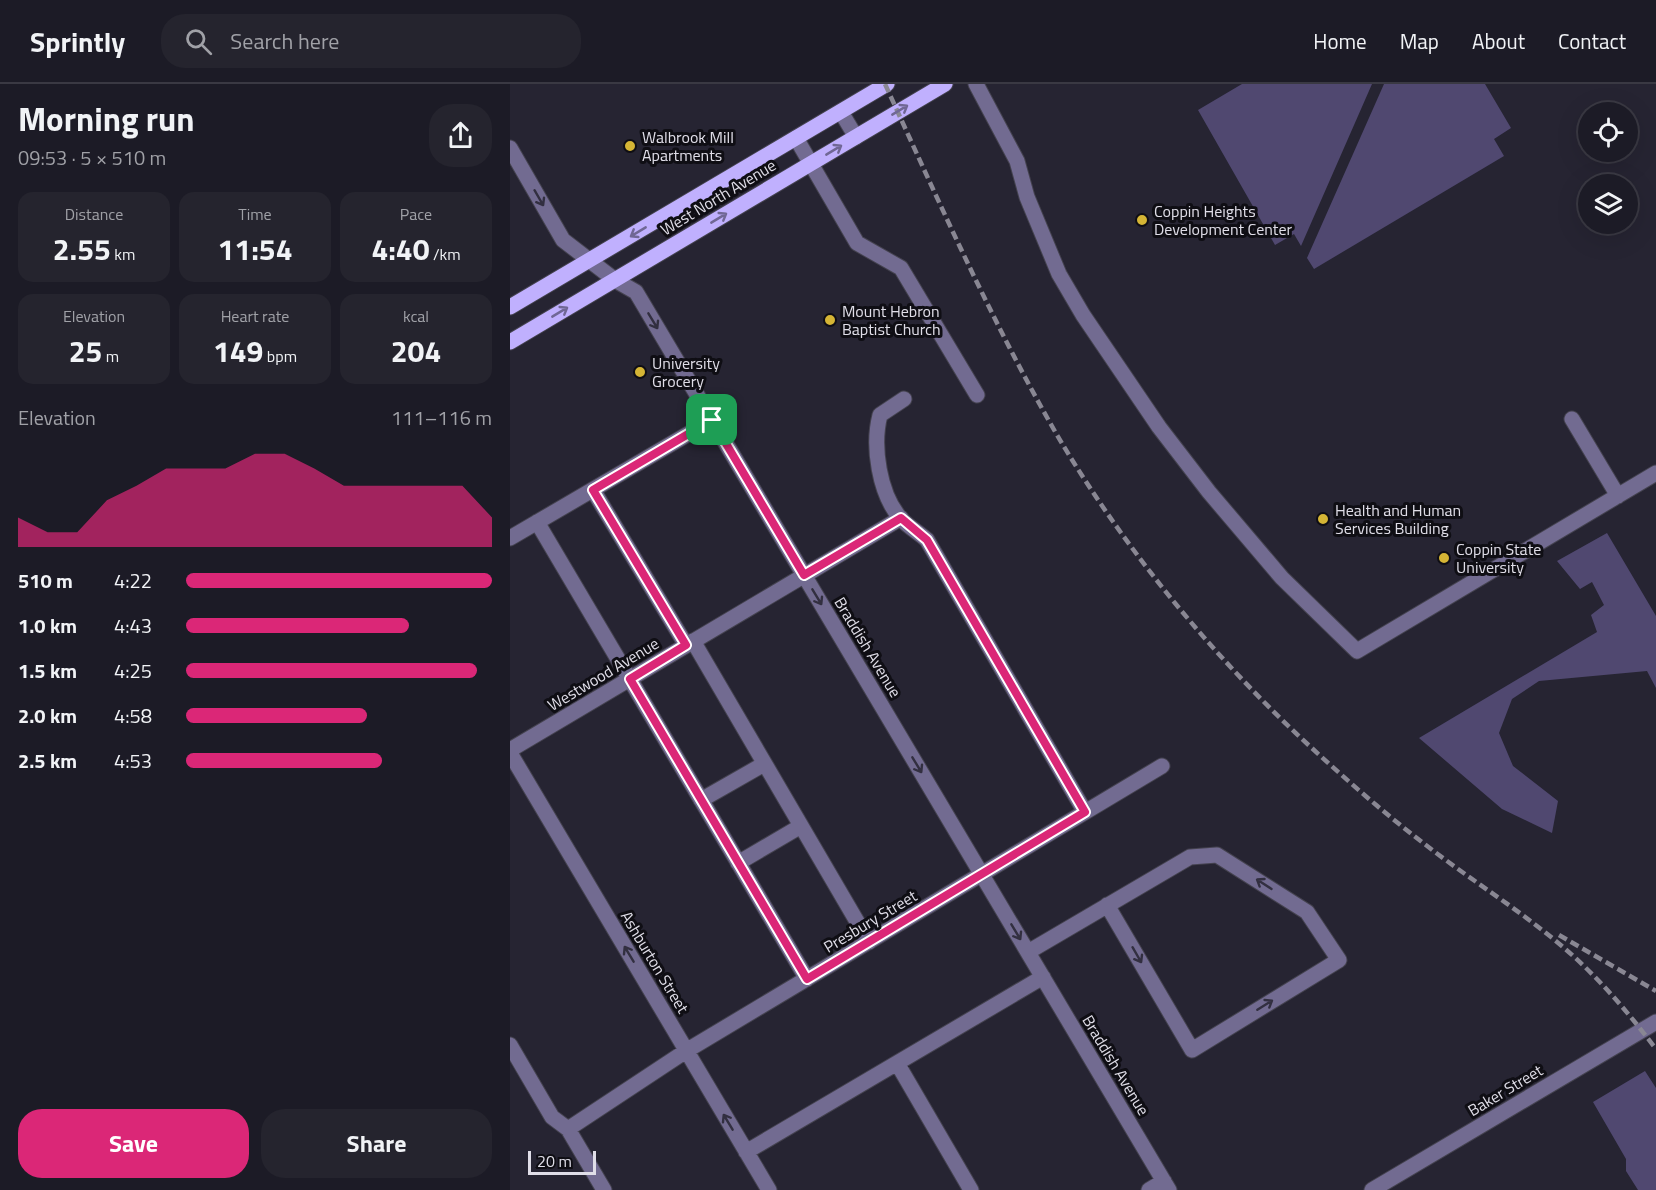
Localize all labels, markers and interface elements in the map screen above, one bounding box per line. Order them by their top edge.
search box [161,14,581,68]
text: Sprintly [30,20,125,63]
text: Search here [230,24,339,58]
icon: search [182,25,215,58]
text: Home [1313,25,1367,57]
text: Map [1400,25,1439,57]
text: About [1472,25,1525,57]
text: Contact [1558,25,1626,57]
text: Morning run [18,94,195,144]
map controls [1578,102,1638,234]
button: locate [1578,102,1638,162]
button: share [429,104,492,167]
one-way arrow [891,104,908,116]
place label: Walbrook Mill Apartments [642,125,734,167]
marker: Walbrook Mill Apartments [623,139,637,153]
text: 09:53 · 5 × 510 m [18,142,166,173]
one-way arrow [825,144,842,156]
street label: West North Avenue [656,153,780,241]
button: layers [1578,174,1638,234]
one-way arrow [534,189,545,207]
place label: Coppin Heights Development Center [1154,199,1292,241]
text: Distance [65,202,123,226]
text: Time [238,202,272,226]
text: Pace [400,202,432,226]
one-way arrow [710,211,727,223]
marker: Coppin Heights Development Center [1135,213,1149,227]
text: 2.55 [53,226,111,272]
text: 11:54 [218,226,292,272]
text: 4:40 [371,226,429,272]
one-way arrow [630,226,647,238]
text: km [111,242,135,266]
text: /km [429,242,461,266]
place label: Mount Hebron Baptist Church [842,299,941,341]
text: Elevation [63,304,125,328]
text: Heart rate [221,304,289,328]
text: kcal [403,304,429,328]
one-way arrow [551,306,568,318]
one-way arrow [648,312,660,329]
marker: Mount Hebron Baptist Church [823,313,837,327]
text: 25 [69,328,102,374]
text: 149 [213,328,263,374]
text: 204 [391,328,441,374]
text: m [102,344,119,368]
text: bpm [263,344,297,368]
place label: University Grocery [652,351,720,393]
marker: University Grocery [633,365,647,379]
pin [686,394,737,445]
text: Elevation [18,402,96,433]
text: 111–116 m [391,402,492,433]
icon: arrive [695,403,728,436]
place label: Health and Human Services Building [1335,498,1461,540]
marker: Health and Human Services Building [1316,512,1330,526]
place label: Coppin State University [1456,537,1541,579]
marker: Coppin State University [1437,551,1451,565]
text: 510 m [18,565,73,596]
text: 4:22 [114,565,152,596]
one-way arrow [812,588,824,605]
street label: Braddish Avenue [828,592,908,702]
text: 1.0 km [18,610,77,641]
text: 4:43 [114,610,152,641]
street label: Westwood Avenue [543,631,663,717]
text: 1.5 km [18,655,77,686]
text: 4:25 [114,655,152,686]
text: 2.0 km [18,700,77,731]
text: 4:58 [114,700,152,731]
text: 2.5 km [18,745,77,776]
text: 4:53 [114,745,152,776]
one-way arrow [911,756,923,773]
one-way arrow [1256,878,1273,890]
street label: Presbury Street [819,883,922,958]
street label: Ashburton Street [615,906,695,1018]
one-way arrow [1011,923,1023,940]
one-way arrow [623,946,635,963]
one-way arrow [1131,946,1143,963]
one-way arrow [1256,998,1273,1010]
street label: Braddish Avenue [1076,1010,1156,1120]
street label: Baker Street [1463,1058,1547,1122]
button: Save [18,1109,249,1178]
button: Share [261,1109,492,1178]
one-way arrow [722,1114,734,1131]
scale bar [528,1148,596,1176]
text: 20 m [537,1149,572,1173]

